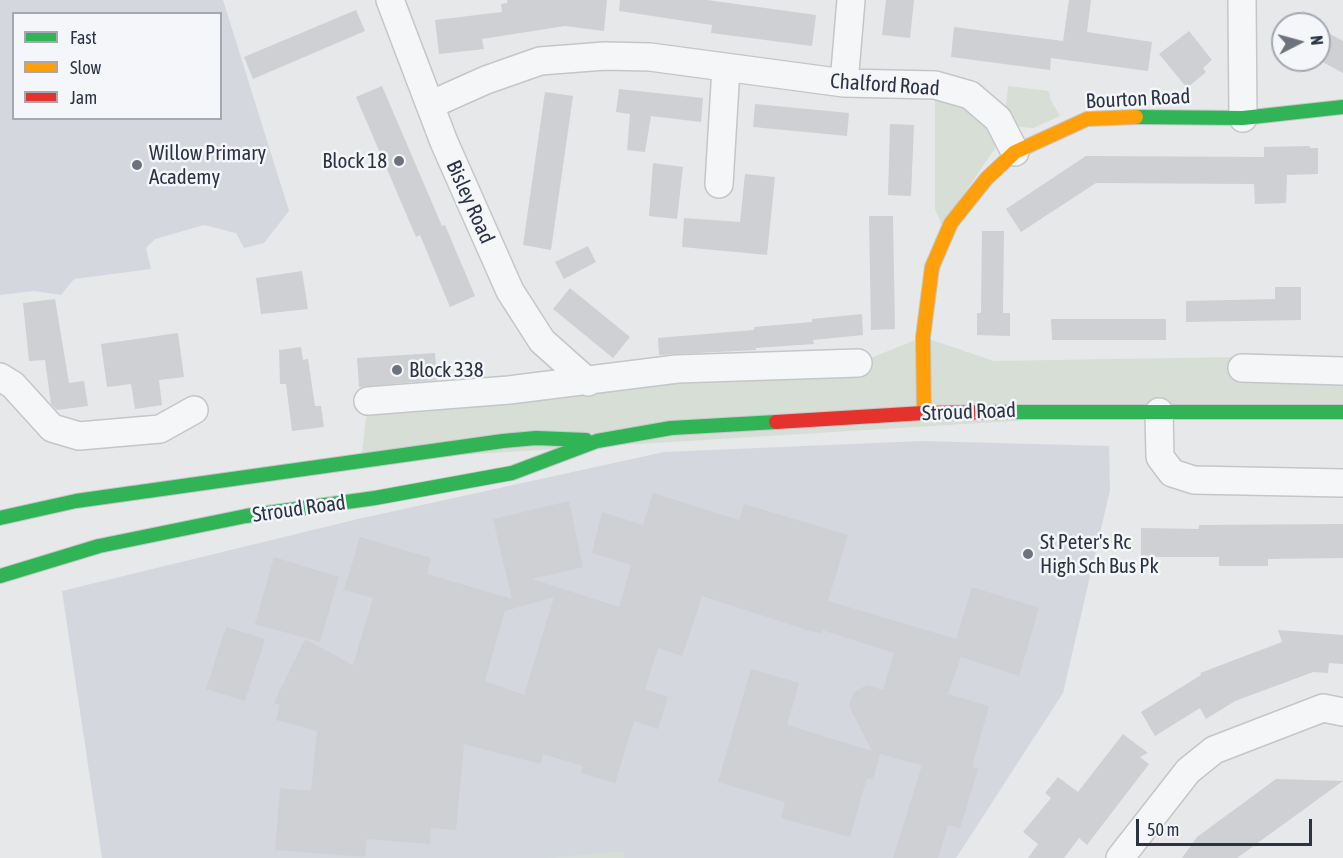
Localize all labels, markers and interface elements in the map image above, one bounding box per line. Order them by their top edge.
legend [12,12,222,120]
north arrow [1271,12,1331,72]
text: Fast [70,27,97,48]
text: N [1307,35,1326,46]
text: Slow [70,57,101,78]
street label: Chalford Road [829,69,941,101]
street label: Bourton Road [1085,84,1191,114]
text: Jam [70,87,97,108]
place label: Willow Primary Academy [149,140,266,190]
place label: Block 18 [322,148,387,174]
marker: Block 18 [392,154,406,168]
street label: Bisley Road [440,156,500,248]
marker: Willow Primary Academy [130,158,144,172]
place label: Block 338 [409,357,484,383]
marker: Block 338 [390,363,404,377]
street label: Stroud Road [922,398,1016,426]
street label: Stroud Road [251,490,347,528]
place label: St Peter's Rc High Sch Bus Pk [1040,529,1159,579]
marker: St Peter's Rc High Sch Bus Pk [1021,547,1035,561]
scale bar [1139,807,1314,845]
text: 50 m [1147,819,1179,840]

